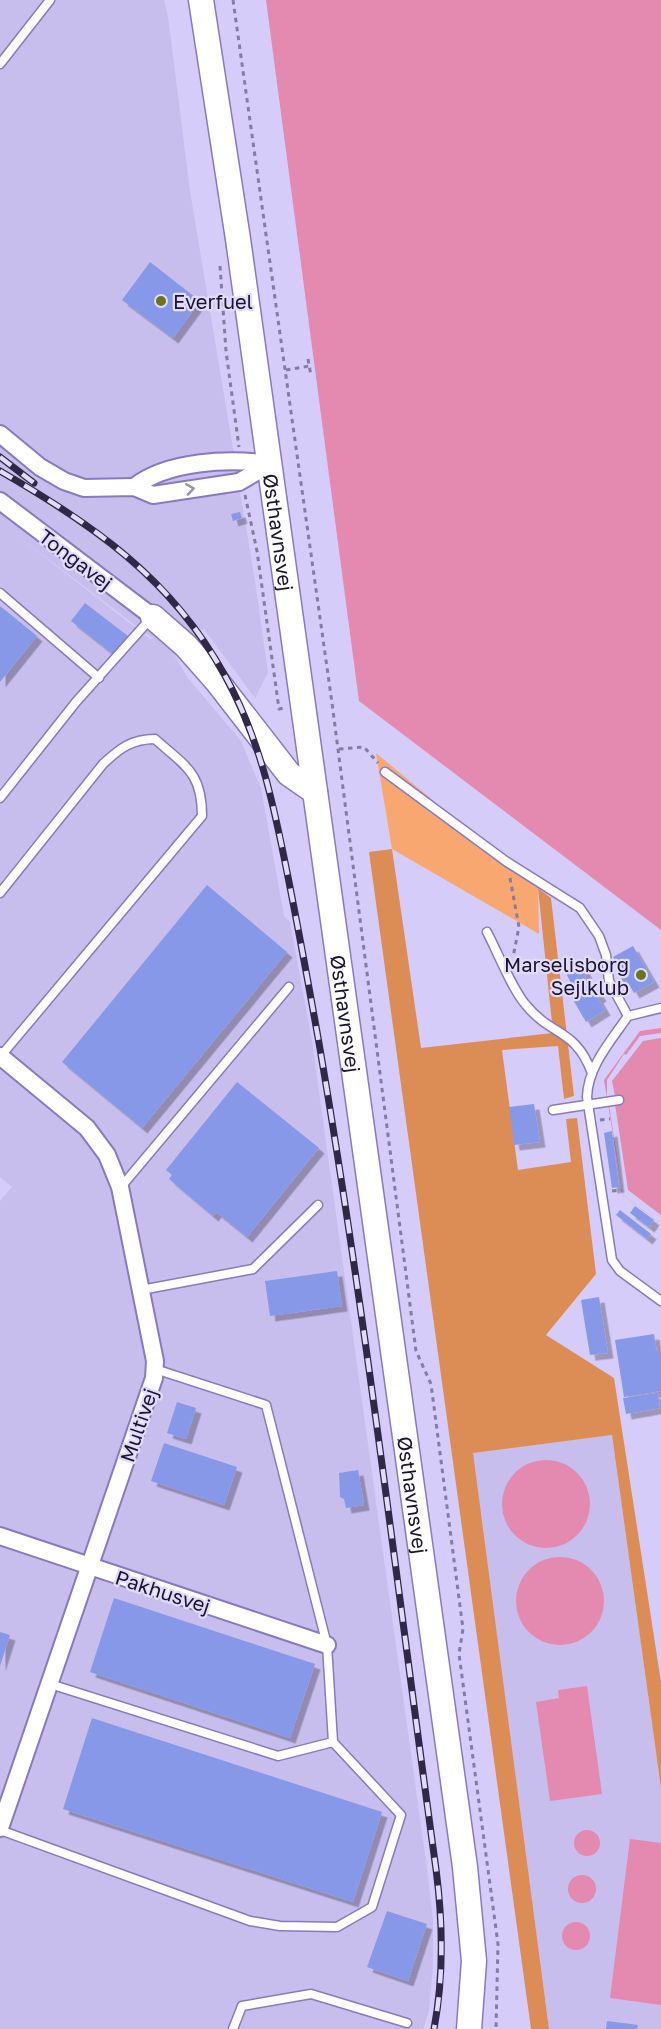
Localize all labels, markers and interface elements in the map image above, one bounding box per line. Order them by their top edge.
place label: Everfuel [173,289,253,313]
marker: Everfuel [154,294,168,308]
street label: Østhavnsvej [259,472,299,593]
one-way arrow [185,484,195,496]
street label: Tongavej [34,524,118,594]
place label: Marselisborg Sejlklub [504,952,629,999]
street label: Østhavnsvej [326,953,366,1074]
marker: Marselisborg Sejlklub [634,968,648,982]
street label: Multivej [114,1385,162,1465]
street label: Østhavnsvej [393,1435,433,1555]
street label: Pakhusvej [113,1564,213,1618]

